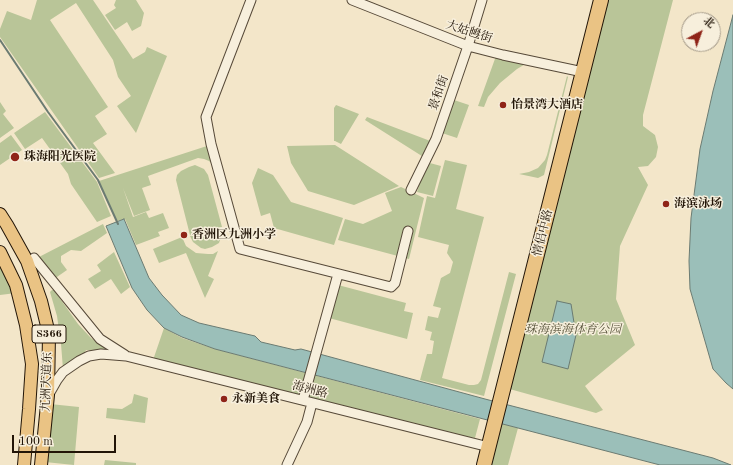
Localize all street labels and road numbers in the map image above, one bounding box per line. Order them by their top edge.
street label: 大姑乸街 [444,18,494,46]
street label: 景和街 [426,74,452,112]
street label: 情侣中路 [530,208,556,258]
road number: S366 [32,325,66,343]
street label: 九洲大道东 [39,352,55,412]
street label: 海洲路 [291,379,329,401]

